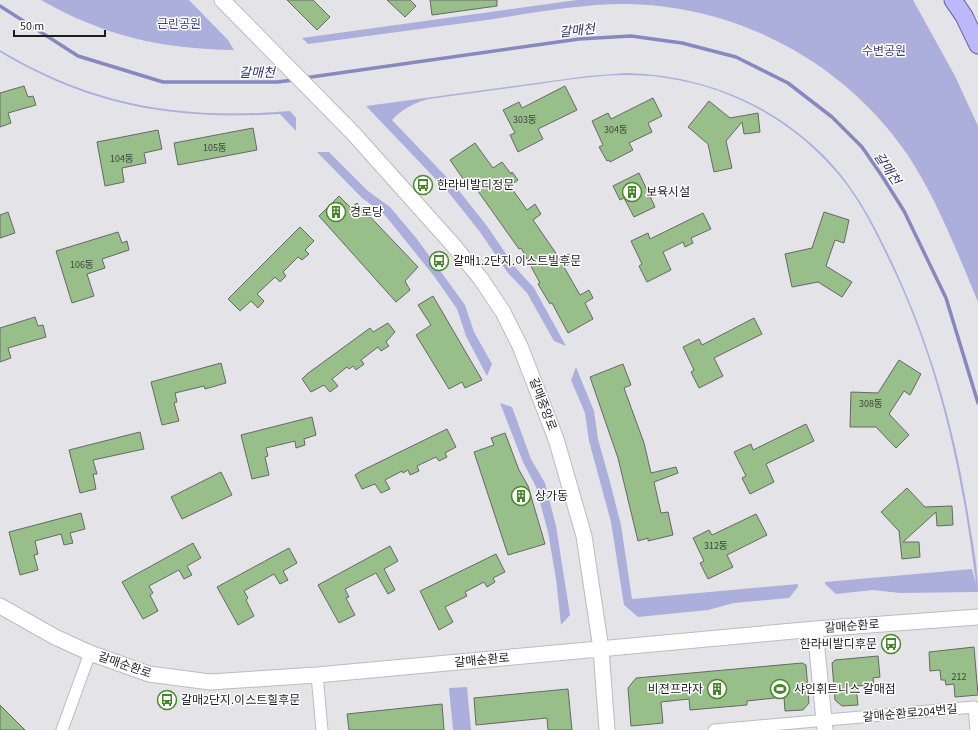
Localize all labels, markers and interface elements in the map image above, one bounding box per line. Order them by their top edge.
scale bar [14,12,105,38]
park label: 근린공원 [157,16,201,33]
text: 50 m [20,18,44,35]
water label: 갈매천 [558,20,597,42]
park label: 수변공원 [862,43,906,60]
water label: 갈매천 [239,64,276,82]
house number: 303동 [513,113,537,127]
house number: 304동 [604,123,628,137]
house number: 105동 [203,141,227,155]
water label: 갈매천 [870,149,905,189]
house number: 104동 [110,152,134,166]
bus stop icon: 한라비발디정문 [412,174,434,196]
place label: 한라비발디정문 [437,177,514,194]
building icon: 보육시설 [621,181,643,203]
place label: 보육시설 [646,184,690,201]
building icon: 경로당 [325,201,347,223]
place label: 경로당 [350,204,383,221]
bus stop icon: 갈매1.2단지.이스트빌후문 [428,250,450,272]
place label: 갈매1.2단지.이스트빌후문 [453,253,581,270]
house number: 106동 [70,258,94,272]
street label: 갈매중앙로 [525,375,560,433]
house number: 308동 [859,397,883,411]
building icon: 상가동 [510,485,532,507]
place label: 상가동 [535,488,568,505]
house number: 312동 [704,539,728,553]
street label: 갈매순환로 [824,616,880,637]
bus stop icon: 한라비발디후문 [880,633,902,655]
place label: 한라비발디후문 [800,636,877,653]
street label: 갈매순환로 [96,648,154,682]
street label: 갈매순환로 [454,650,510,671]
house number: 212 [952,670,966,684]
building icon: 비젼프라자 [706,678,728,700]
sports icon: 샤인휘트니스 갈매점 [769,678,791,700]
place label: 비젼프라자 [648,681,703,698]
place label: 샤인휘트니스 갈매점 [794,681,896,698]
bus stop icon: 갈매2단지.이스트힐후문 [156,689,178,711]
place label: 갈매2단지.이스트힐후문 [181,692,300,709]
street label: 갈매순환로204번길 [862,701,958,726]

